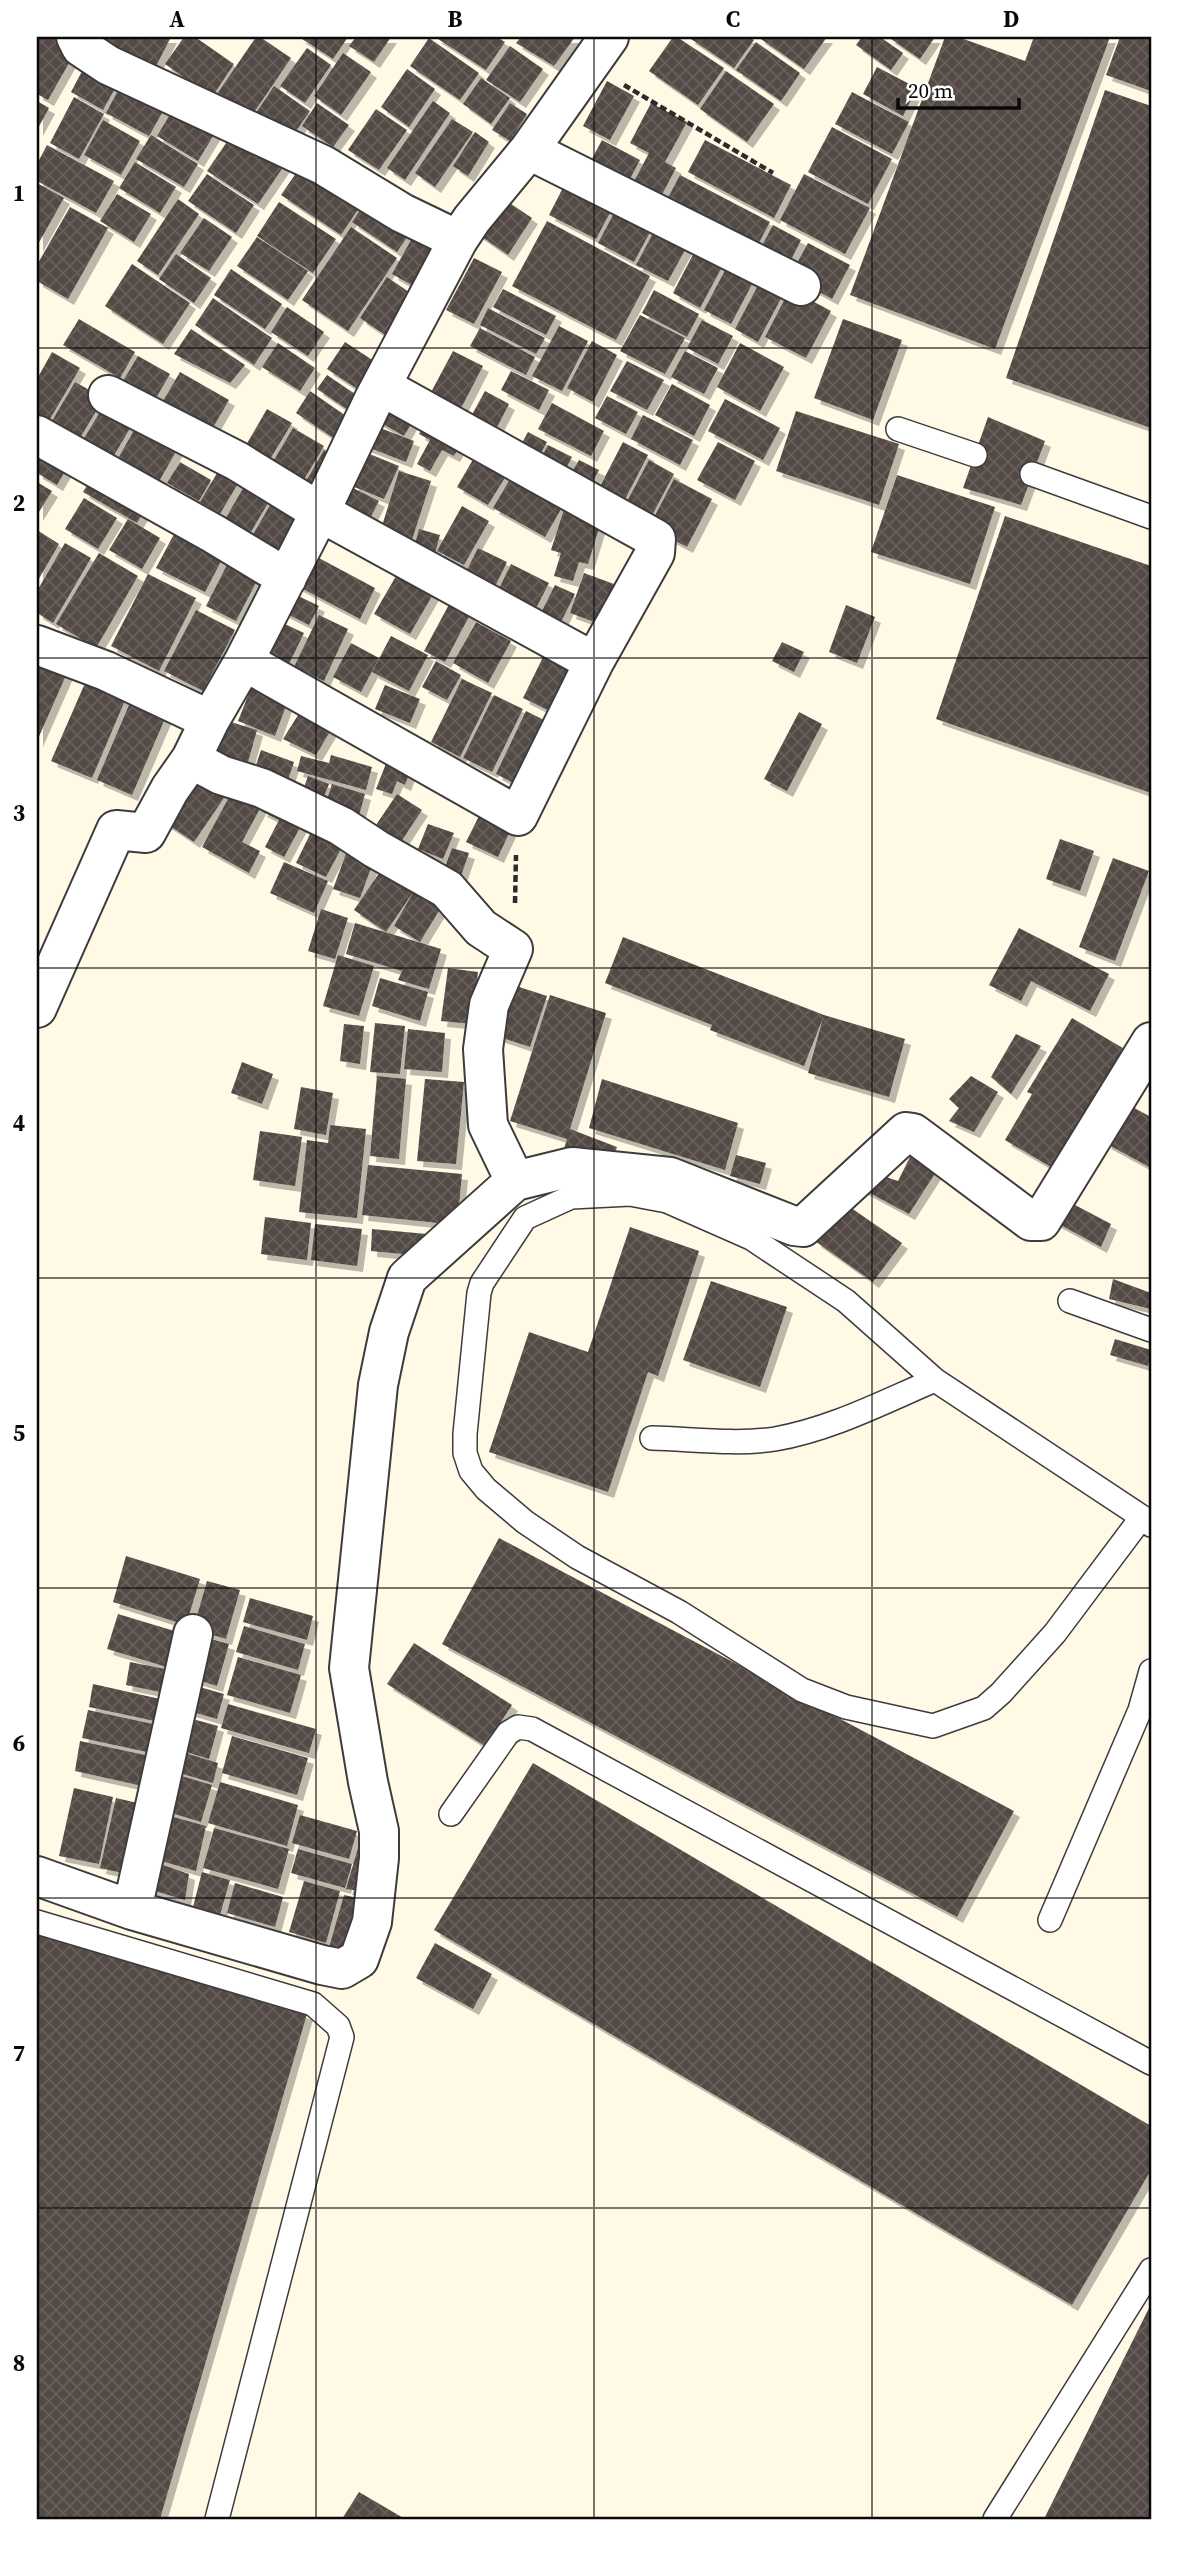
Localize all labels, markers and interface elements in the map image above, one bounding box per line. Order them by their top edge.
text: A [169,3,185,35]
text: B [448,3,463,35]
text: C [726,3,740,35]
text: D [1003,3,1019,35]
scale bar [898,66,1018,110]
text: 20 m [908,76,953,105]
text: 1 [13,177,25,209]
text: 2 [13,487,25,519]
text: 3 [13,797,25,829]
text: 4 [13,1107,25,1139]
text: 5 [13,1417,25,1449]
text: 6 [13,1727,25,1759]
text: 7 [13,2037,25,2069]
text: 8 [13,2347,25,2379]

